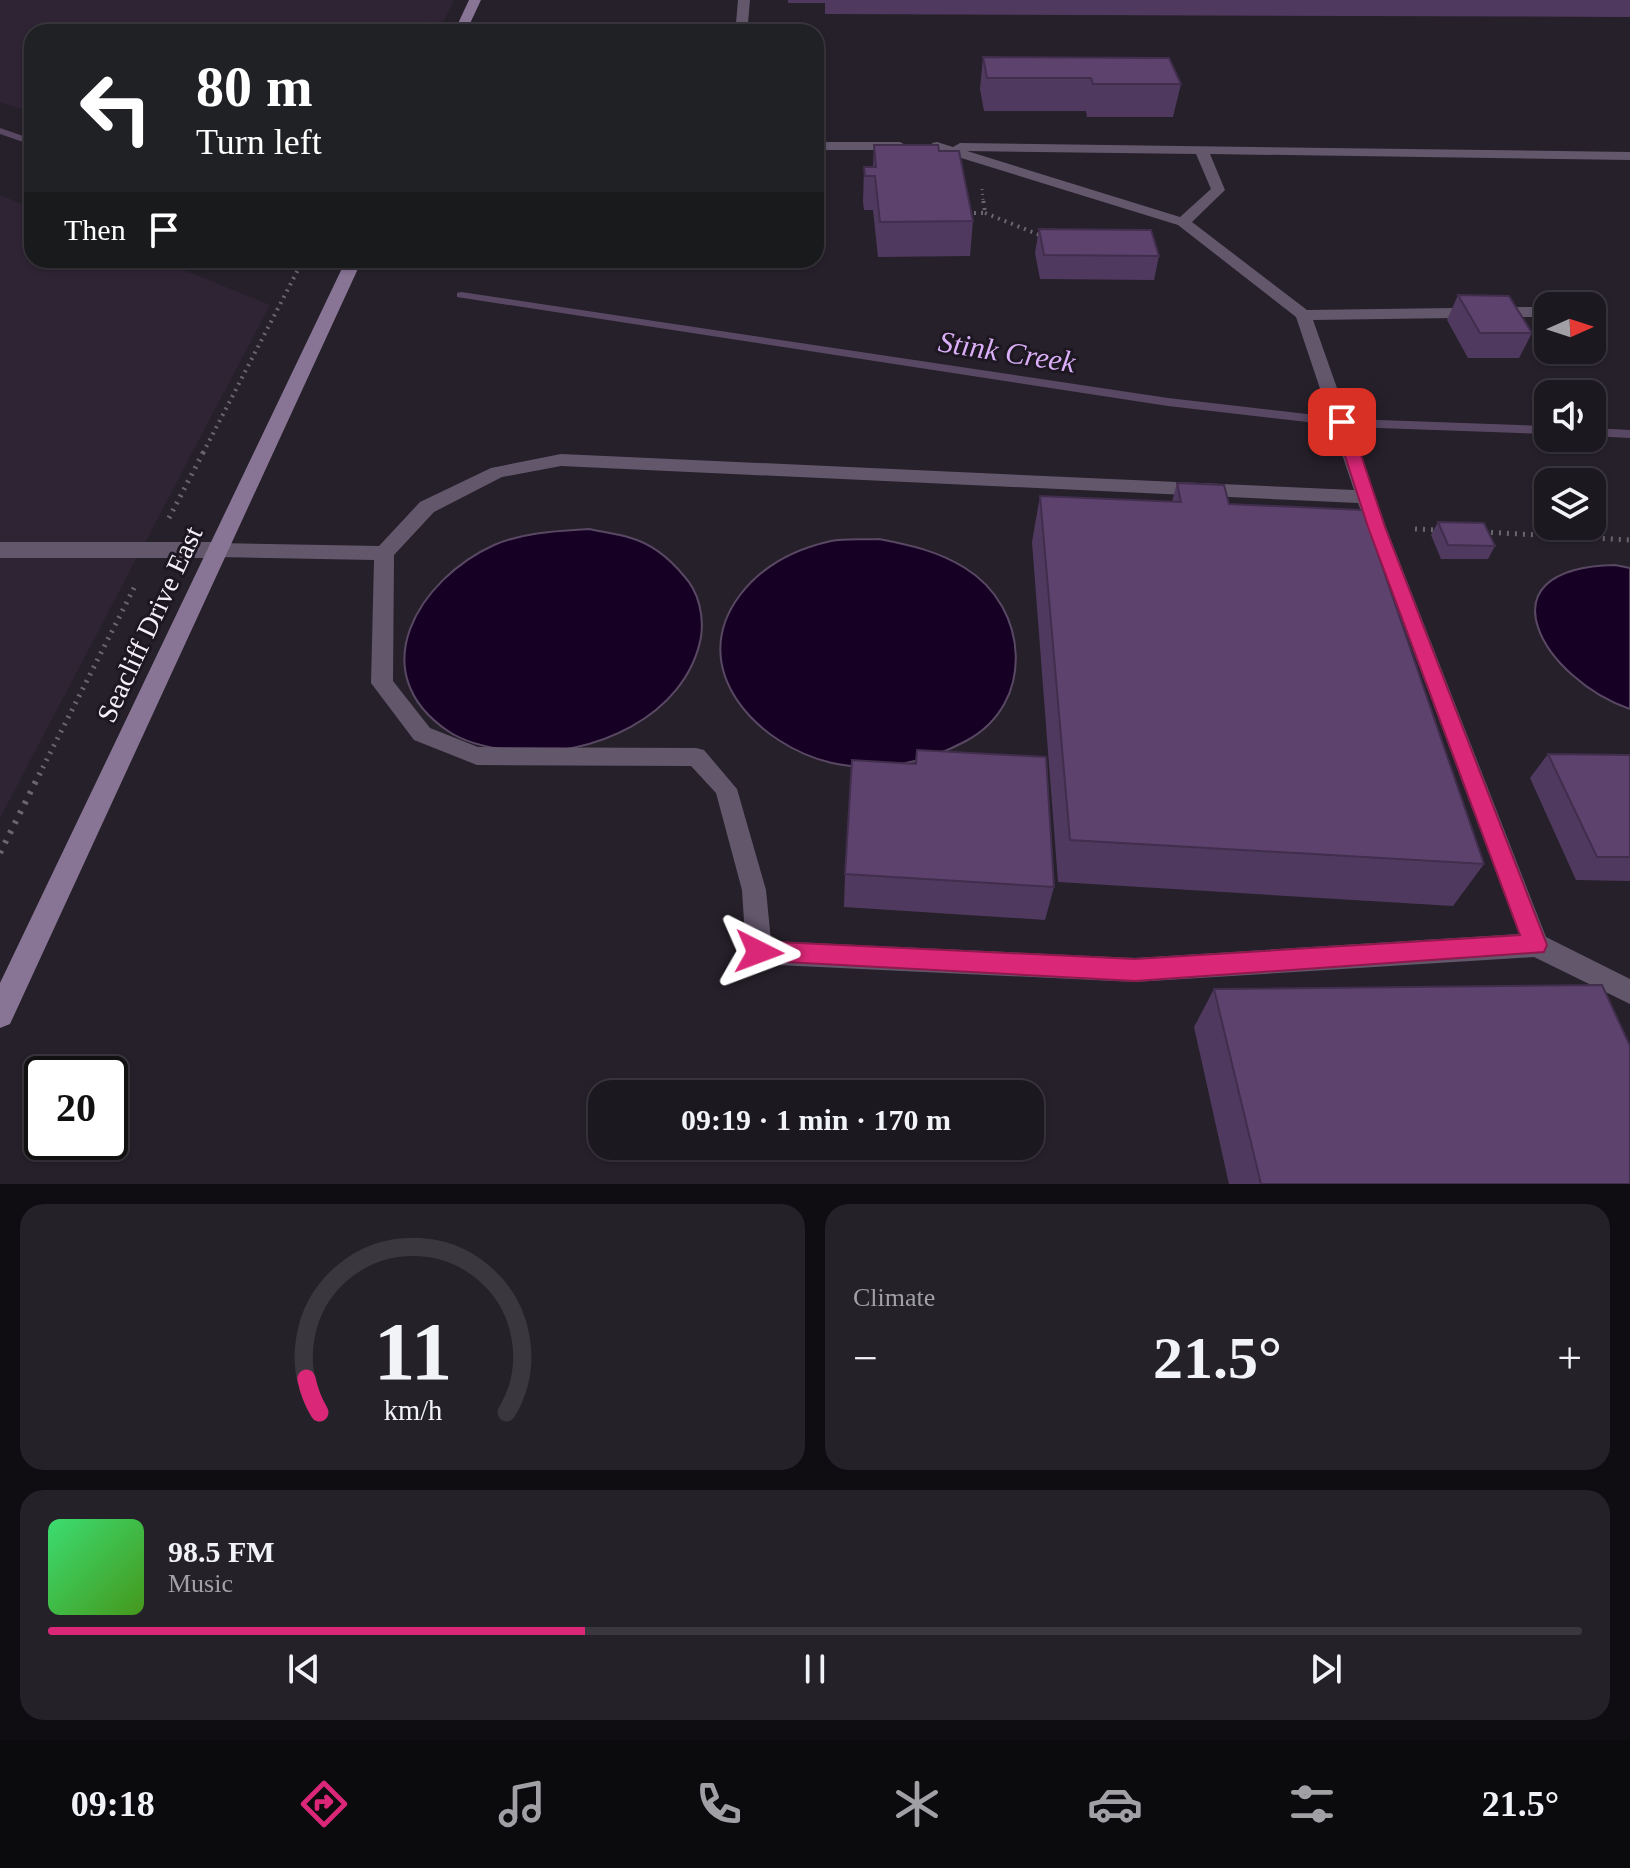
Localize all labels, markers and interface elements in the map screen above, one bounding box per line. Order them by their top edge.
icon: left [64,56,168,160]
text: 80 m [196,56,313,118]
text: Turn left [196,122,322,162]
icon: arrive [142,208,186,252]
text: Then [64,213,126,246]
north arrow [1534,292,1606,364]
map controls [1534,292,1606,540]
water label: Stink Creek [936,324,1078,379]
button: sound [1534,380,1606,452]
pin [1308,388,1376,456]
icon: arrive [1320,400,1364,444]
button: layers [1534,468,1606,540]
street label: Seacliff Drive East [90,521,209,727]
position arrow [717,910,801,994]
speed limit sign: 20 [24,1056,128,1160]
text: 09:19 · 1 min · 170 m [681,1103,951,1136]
text: Climate [853,1283,935,1312]
text: 11 [373,1305,452,1397]
text: 21.5° [1153,1325,1282,1391]
text: − [853,1334,878,1383]
text: + [1557,1334,1582,1383]
text: km/h [383,1395,442,1426]
text: 98.5 FM [168,1535,275,1568]
text: Music [168,1569,233,1598]
icon: previous [282,1647,326,1691]
icon: pause [793,1647,837,1691]
icon: next [1304,1647,1348,1691]
icon: directions [296,1776,352,1832]
icon: music [494,1776,550,1832]
icon: phone [691,1776,747,1832]
icon: climate [889,1776,945,1832]
icon: car [1087,1776,1143,1832]
icon: filters [1284,1776,1340,1832]
text: 09:18 [71,1784,155,1824]
text: 21.5° [1482,1784,1559,1824]

